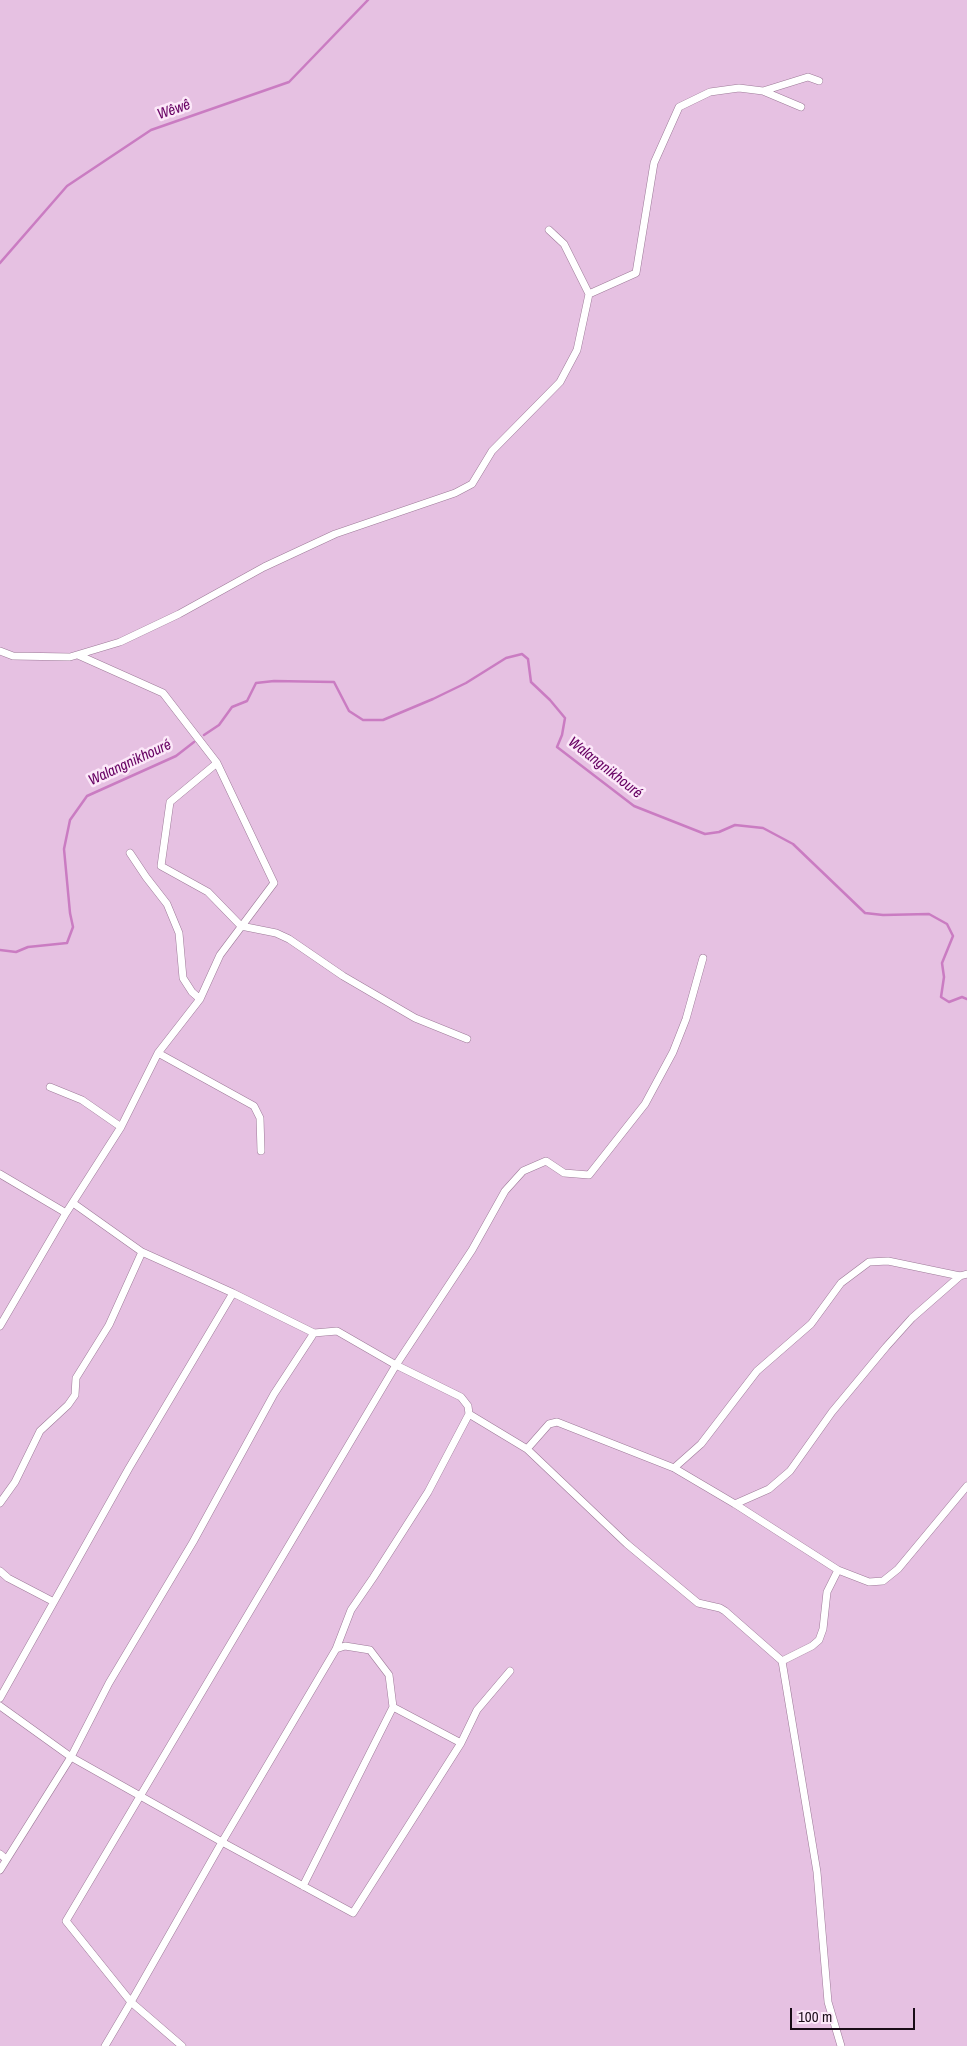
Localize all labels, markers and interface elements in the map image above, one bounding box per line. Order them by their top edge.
water label: Wêwê [155,96,193,124]
water label: Walangnikhouré [564,733,646,803]
water label: Walangnikhouré [86,736,174,790]
scale bar [792,1998,917,2030]
text: 100 m [798,2006,832,2027]

